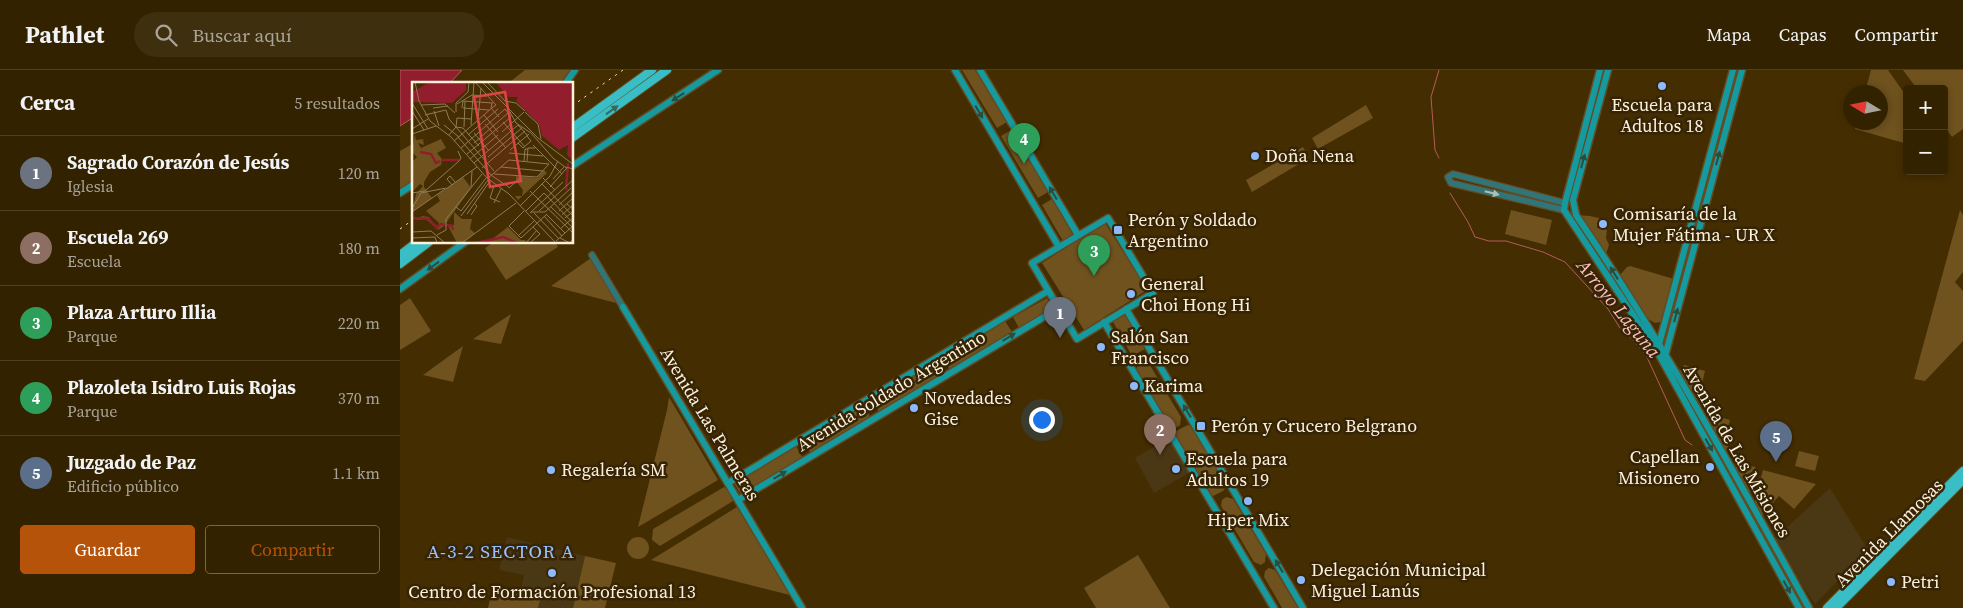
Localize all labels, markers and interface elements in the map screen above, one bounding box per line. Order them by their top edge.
search box [134,12,484,57]
text: Pathlet [25,18,104,51]
icon: search [152,21,180,49]
text: Buscar aquí [192,22,292,48]
text: Mapa [1706,22,1751,47]
text: Capas [1779,22,1826,47]
text: Compartir [1854,22,1938,47]
marker: Escuela para Adultos 18 [1656,80,1668,92]
inset map [412,82,574,244]
north arrow [1843,85,1888,130]
map controls [1903,85,1948,175]
button: + [1903,85,1948,130]
text: Cerca [20,88,75,117]
text: 5 resultados [294,92,380,114]
one-way arrow [671,92,684,102]
place label: Escuela para Adultos 18 [1611,92,1714,138]
one-way arrow [605,105,619,115]
one-way arrow [975,105,983,120]
pin: 4 [1008,123,1040,164]
button: − [1903,130,1948,175]
place label: Doña Nena [1265,143,1355,168]
text: Sagrado Corazón de Jesús [67,149,289,175]
marker: Doña Nena [1249,150,1261,162]
one-way arrow [1714,151,1722,166]
one-way arrow [1579,154,1587,169]
text: 1 [32,162,40,184]
text: 120 m [338,162,380,184]
text: Iglesia [67,175,114,197]
one-way arrow [1049,187,1058,200]
one-way arrow [1485,189,1500,197]
place label: Comisaría de la Mujer Fátima - UR X [1613,201,1775,247]
place label: Perón y Soldado Argentino [1128,207,1257,253]
marker: Comisaría de la Mujer Fátima - UR X [1597,218,1609,230]
text: Escuela 269 [67,224,169,250]
marker: Perón y Soldado Argentino [1112,224,1124,236]
pin: 3 [1078,235,1110,276]
text: 2 [32,237,40,259]
text: 180 m [338,237,380,259]
text: Escuela [67,250,121,272]
water label: Arroyo Laguna [1570,252,1667,363]
one-way arrow [426,261,440,271]
one-way arrow [1610,266,1619,280]
place label: General Choi Hong Hi [1141,271,1250,317]
marker: General Choi Hong Hi [1125,288,1137,300]
pin: 1 [1044,297,1076,338]
text: Plaza Arturo Illia [67,299,216,325]
one-way arrow [1672,308,1680,323]
text: 3 [32,312,40,334]
text: 220 m [338,312,380,334]
street label: Avenida Soldado Argentino [791,324,990,457]
place label: Salón San Francisco [1111,324,1189,370]
text: Parque [67,325,117,347]
one-way arrow [1003,333,1016,342]
marker: Salón San Francisco [1095,341,1107,353]
street label: Avenida Las Palmeras [655,342,766,505]
street label: Avenida de Las Misiones [1677,359,1797,542]
place label: Karima [1144,373,1204,398]
text: Plazoleta Isidro Luis Rojas [67,374,296,400]
marker: Karima [1128,380,1140,392]
place label: Novedades Gise [924,385,1011,431]
text: 4 [32,387,40,409]
text: 370 m [338,387,380,409]
text: Parque [67,400,117,422]
marker: Novedades Gise [908,402,920,414]
one-way arrow [1182,405,1191,418]
your location [1029,407,1055,433]
place label: Perón y Crucero Belgrano [1211,413,1417,438]
pin: 2 [1144,414,1176,455]
marker: Perón y Crucero Belgrano [1195,420,1207,432]
pin: 5 [1760,421,1792,462]
one-way arrow [1704,439,1713,452]
place label: Capellan Misionero [1618,444,1700,490]
place label: Escuela para Adultos 19 [1186,446,1288,492]
text: Juzgado de Paz [67,449,196,475]
place label: Regalería SM [561,457,666,482]
marker: Capellan Misionero [1704,461,1716,473]
text: 5 [32,462,40,484]
text: 1.1 km [332,462,380,484]
marker: Escuela para Adultos 19 [1170,463,1182,475]
marker: Regalería SM [545,464,557,476]
one-way arrow [773,470,786,479]
street label: Avenida Llamosas [1829,473,1949,593]
text: Edificio público [67,475,179,497]
marker: Hiper Mix [1242,495,1254,507]
place label: Hiper Mix [1207,507,1289,532]
button: Guardar [20,525,195,574]
button: Compartir [205,525,380,574]
district label: A-3-2 SECTOR A [427,538,575,564]
place label: Delegación Municipal Miguel Lanús [1311,557,1486,603]
one-way arrow [1274,560,1283,573]
marker: Centro de Formación Profesional 13 [546,567,558,579]
place label: Petri [1901,569,1939,594]
marker: Delegación Municipal Miguel Lanús [1295,574,1307,586]
marker: Petri [1885,576,1897,588]
place label: Centro de Formación Profesional 13 [408,579,696,604]
one-way arrow [1783,581,1792,594]

